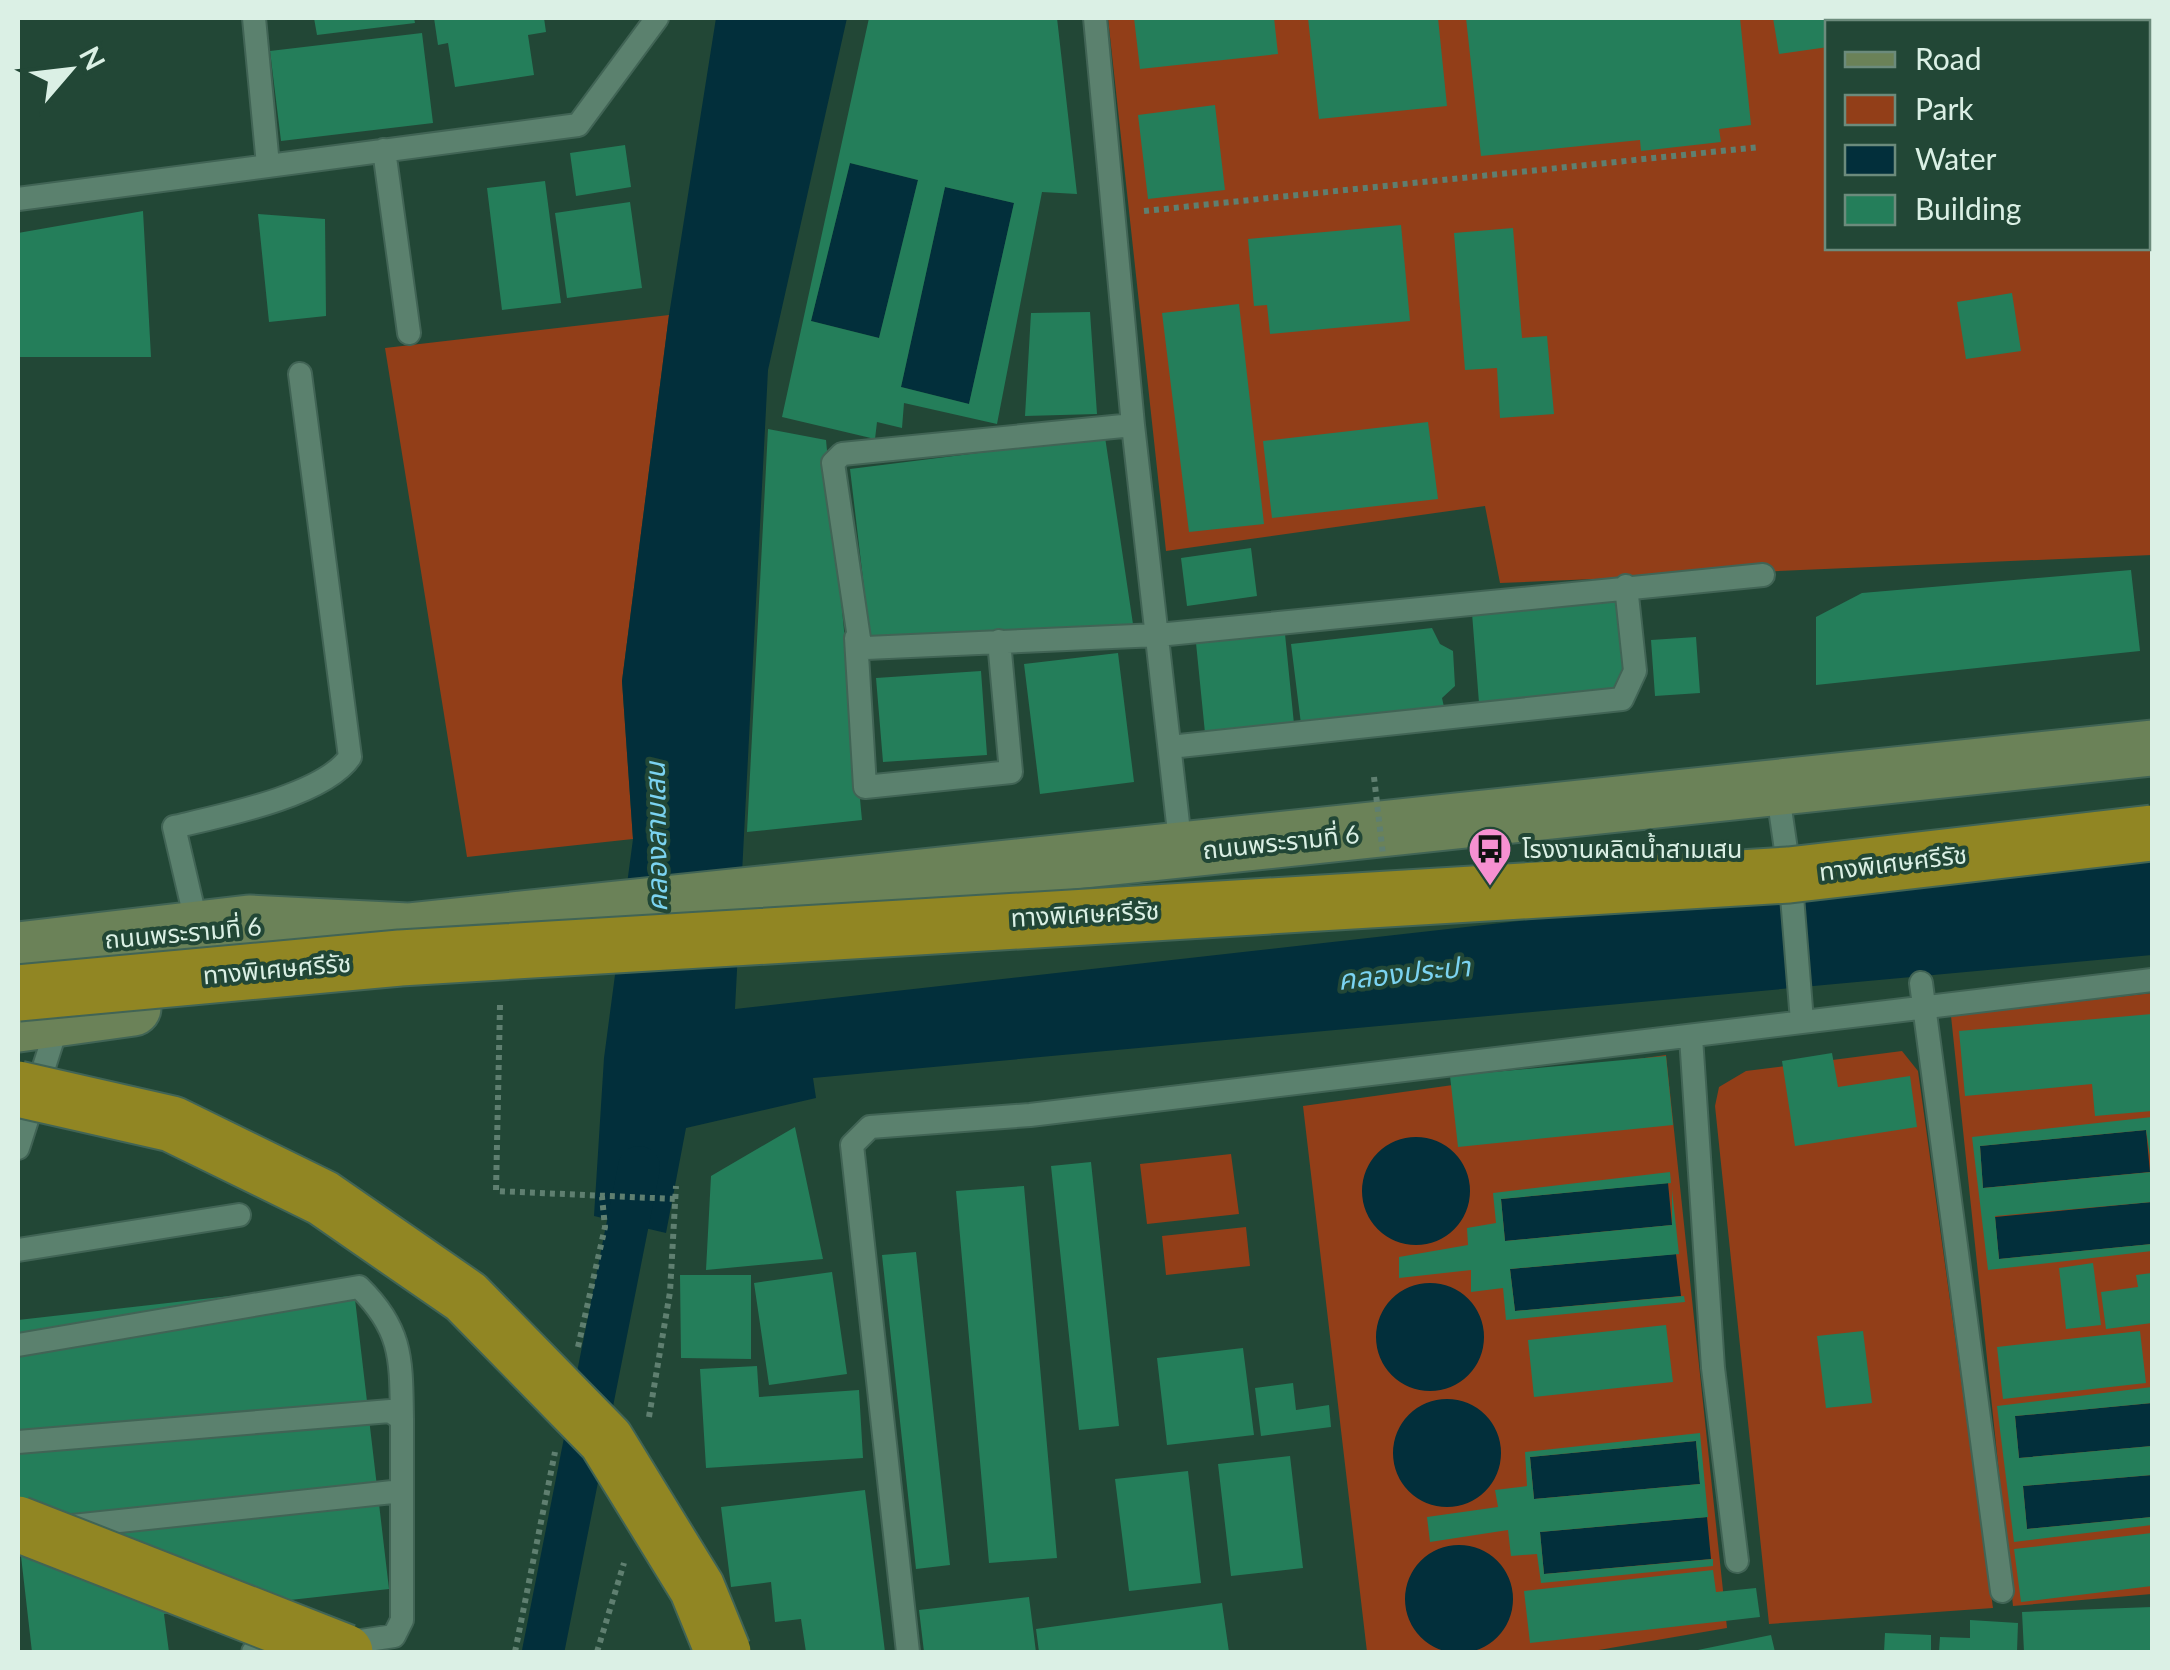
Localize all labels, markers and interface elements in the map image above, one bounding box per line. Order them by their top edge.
north arrow [20,20,120,120]
legend [1825,20,2150,250]
text: N [73,40,113,75]
text: Road [1915,40,1982,76]
text: Park [1915,90,1974,126]
text: Water [1915,140,1997,176]
text: Building [1915,190,2021,226]
water label: คลองสามเสน [637,760,673,912]
street label: ถนนพระรามที่ 6 [1201,817,1361,864]
bus stop icon: โรงงานผลิตน้ำสามเสน [1467,826,1513,887]
place label: โรงงานผลิตน้ำสามเสน [1522,832,1742,863]
street label: ทางพิเศษศรีรัช [1817,838,1969,886]
street label: ทางพิเศษศรีรัช [1010,894,1160,932]
street label: ถนนพระรามที่ 6 [103,909,263,954]
street label: ทางพิเศษศรีรัช [201,947,352,989]
water label: คลองประปา [1336,948,1473,996]

